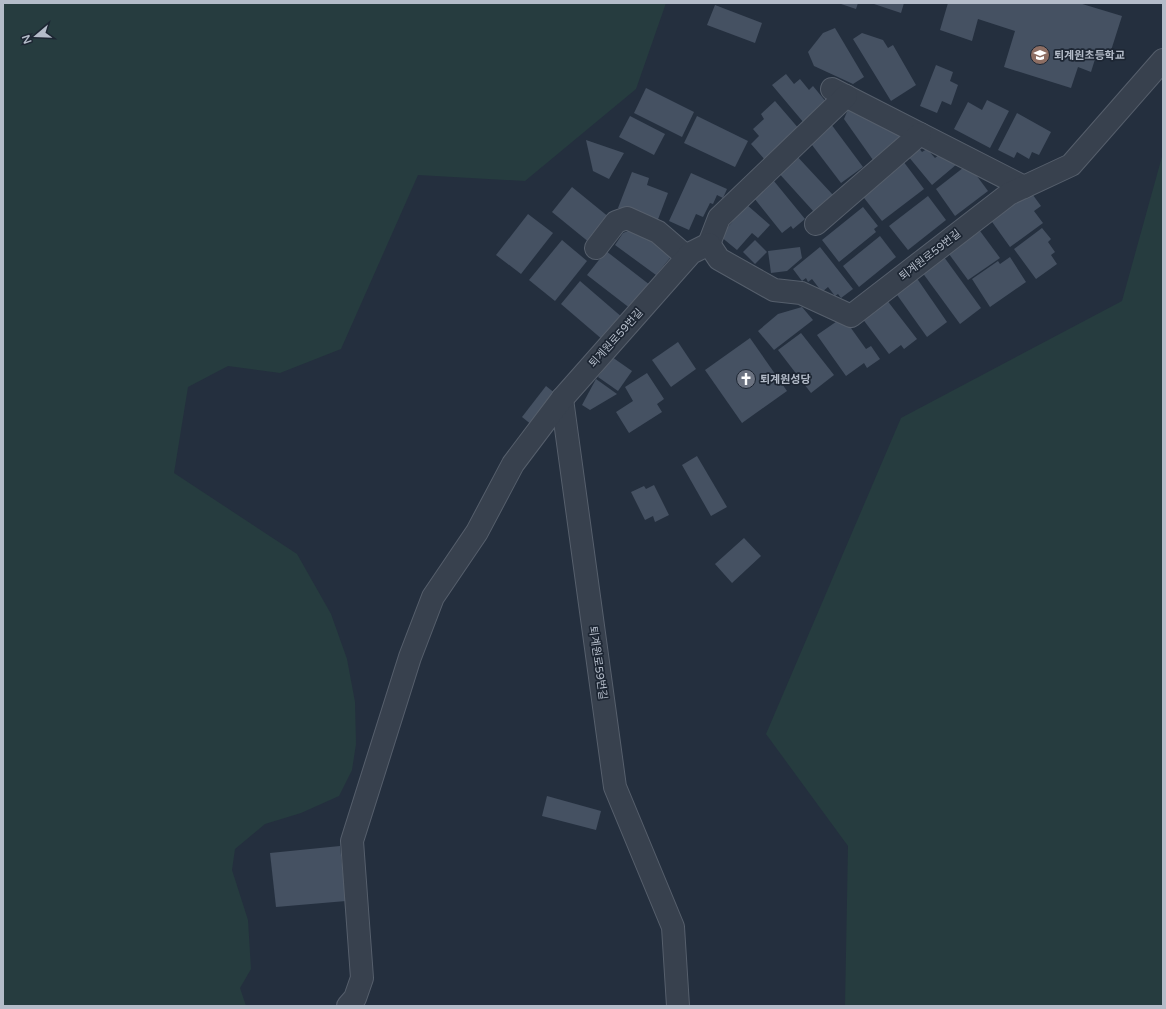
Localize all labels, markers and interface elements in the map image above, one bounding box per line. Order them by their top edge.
north arrow [16,16,56,56]
text: N [19,33,35,45]
school or university icon: 퇴계원초등학교 [1029,44,1051,66]
place label: 퇴계원초등학교 [1054,49,1125,62]
street label: 퇴계원로59번길 [897,227,963,283]
street label: 퇴계원로59번길 [586,306,646,370]
church icon: 퇴계원성당 [735,368,757,390]
place label: 퇴계원성당 [760,373,811,386]
street label: 퇴계원로59번길 [586,625,610,701]

